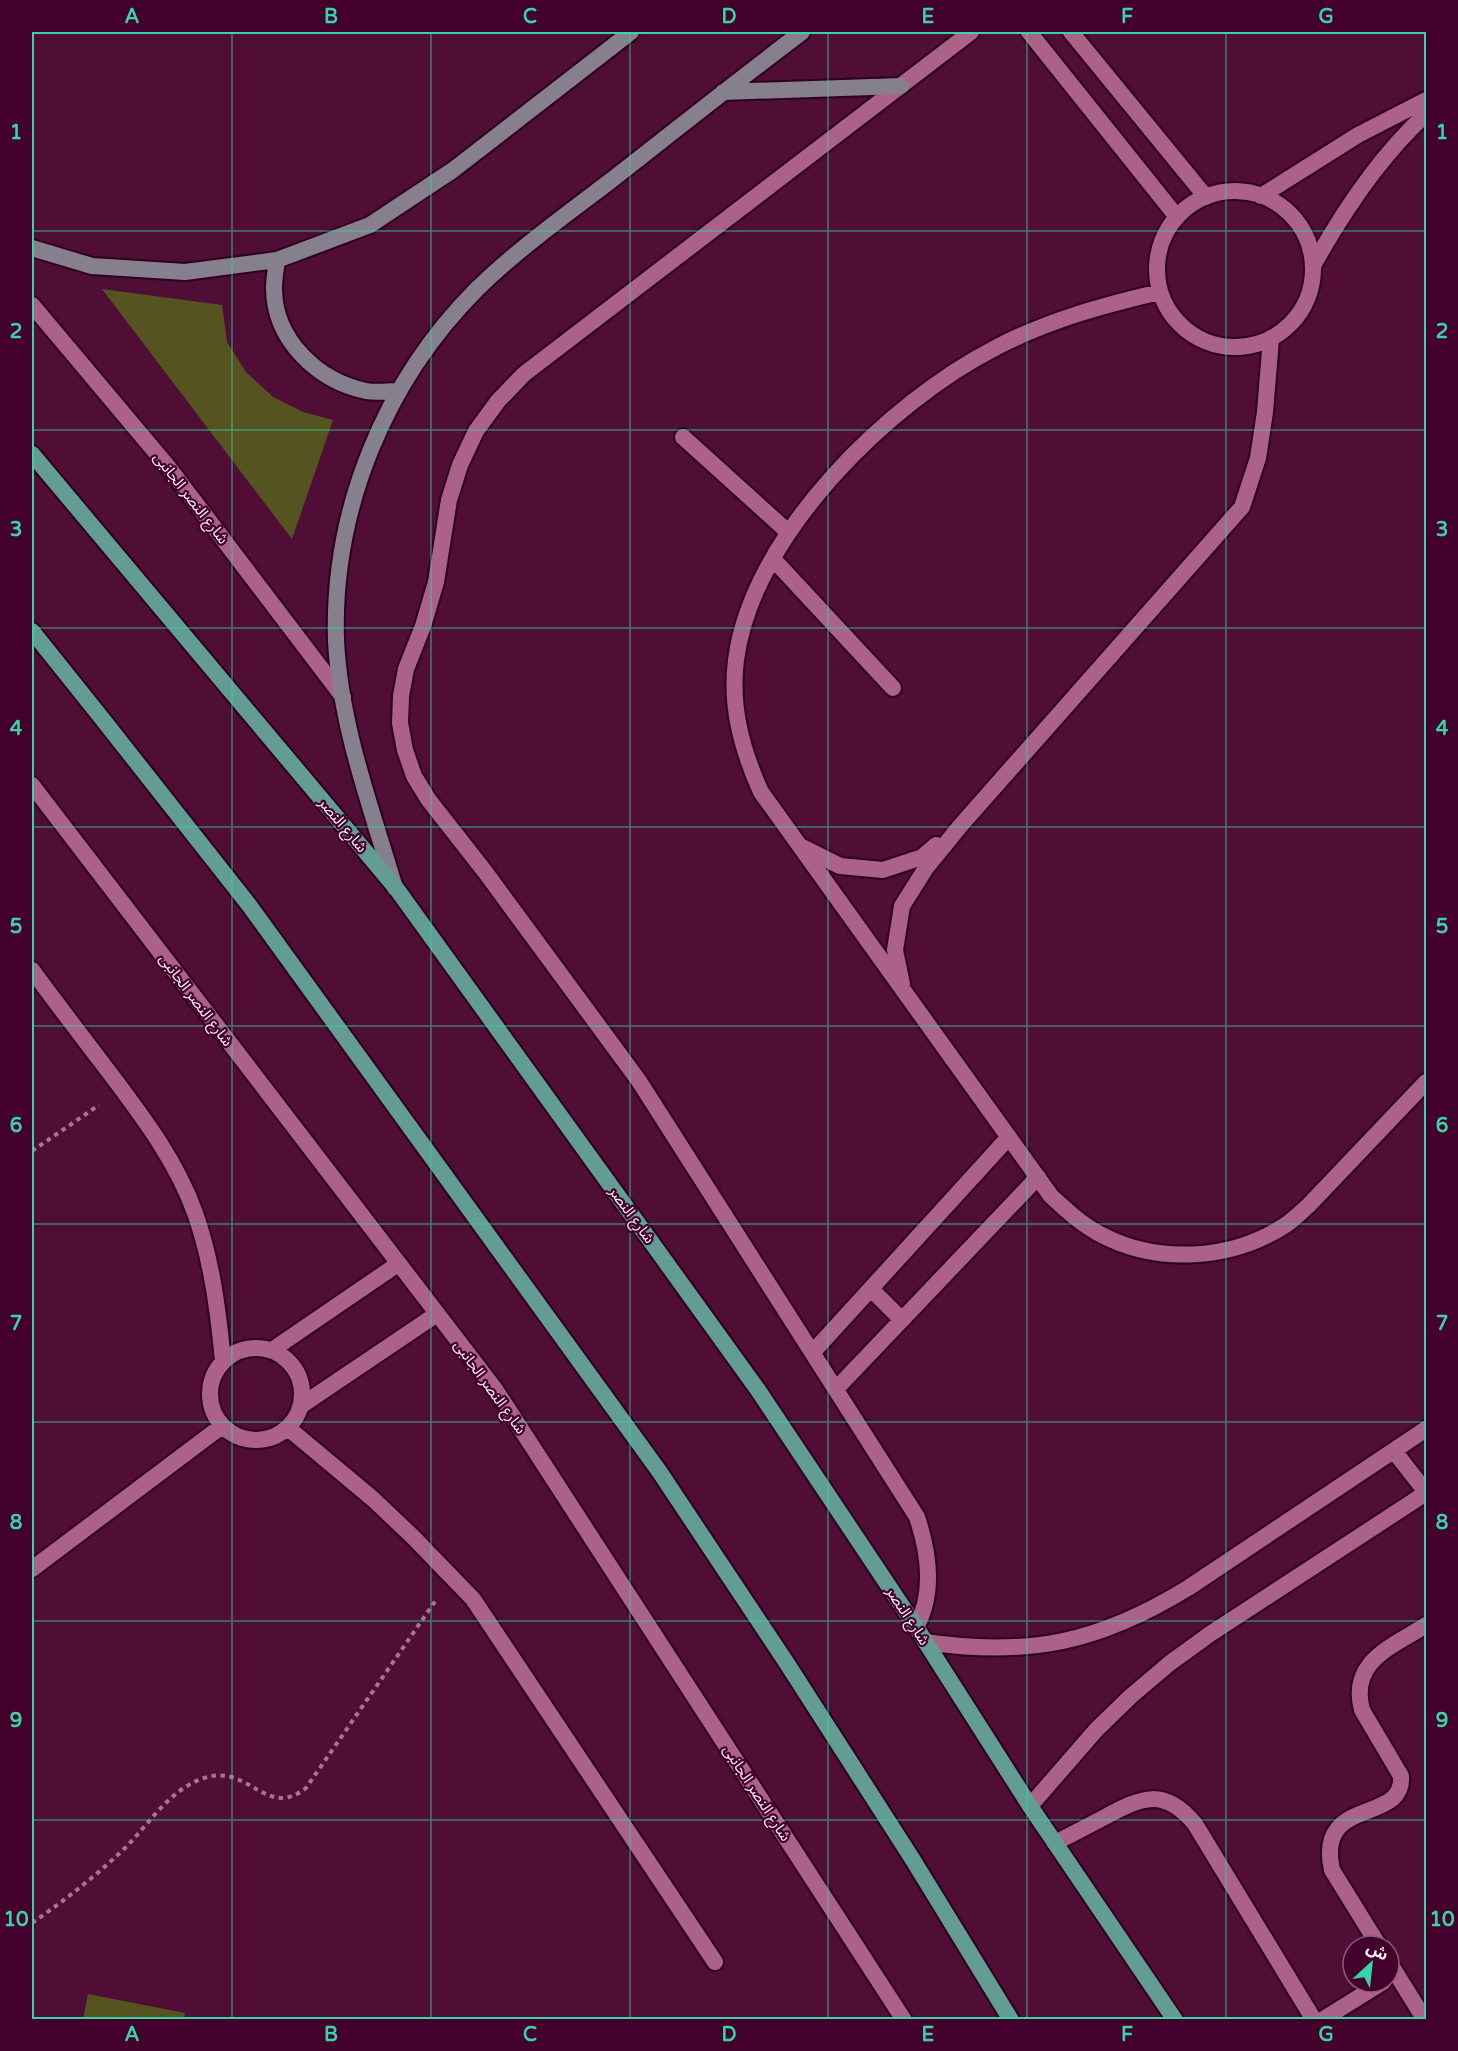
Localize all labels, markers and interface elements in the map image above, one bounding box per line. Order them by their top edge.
text: A [125,5,140,29]
text: B [324,5,338,29]
text: C [523,5,537,29]
text: D [721,5,737,29]
text: E [922,5,935,29]
text: F [1121,5,1133,29]
text: G [1318,5,1334,29]
text: 1 [10,121,22,145]
text: 1 [1436,121,1448,145]
text: 2 [10,320,22,344]
text: 2 [1436,320,1448,344]
street label: شارع النصر الجانبى [147,449,233,549]
text: 3 [10,518,22,542]
text: 3 [1436,518,1448,542]
text: 4 [10,717,23,741]
text: 4 [1436,717,1449,741]
street label: شارع النصر [312,793,371,858]
text: 5 [10,915,22,939]
text: 5 [1436,915,1448,939]
street label: شارع النصر الجانبى [153,950,237,1052]
text: 6 [10,1114,22,1138]
text: 6 [1436,1114,1448,1138]
street label: شارع النصر [602,1182,659,1249]
text: 7 [10,1312,22,1336]
text: 7 [1436,1312,1448,1336]
street label: شارع النصر الجانبى [448,1337,530,1439]
text: 8 [10,1511,22,1535]
text: 8 [1436,1511,1448,1535]
street label: شارع النصر [879,1583,934,1650]
text: 9 [10,1709,22,1733]
text: 9 [1436,1709,1448,1733]
street label: شارع النصر الجانبى [717,1741,795,1846]
text: 10 [3,1908,29,1932]
text: 10 [1429,1908,1455,1932]
north arrow [1341,1934,1401,1994]
text: ش [1363,1938,1392,1965]
text: A [125,2023,140,2047]
text: B [324,2023,338,2047]
text: C [523,2023,537,2047]
text: D [721,2023,737,2047]
text: E [922,2023,935,2047]
text: F [1121,2023,1133,2047]
text: G [1318,2023,1334,2047]

